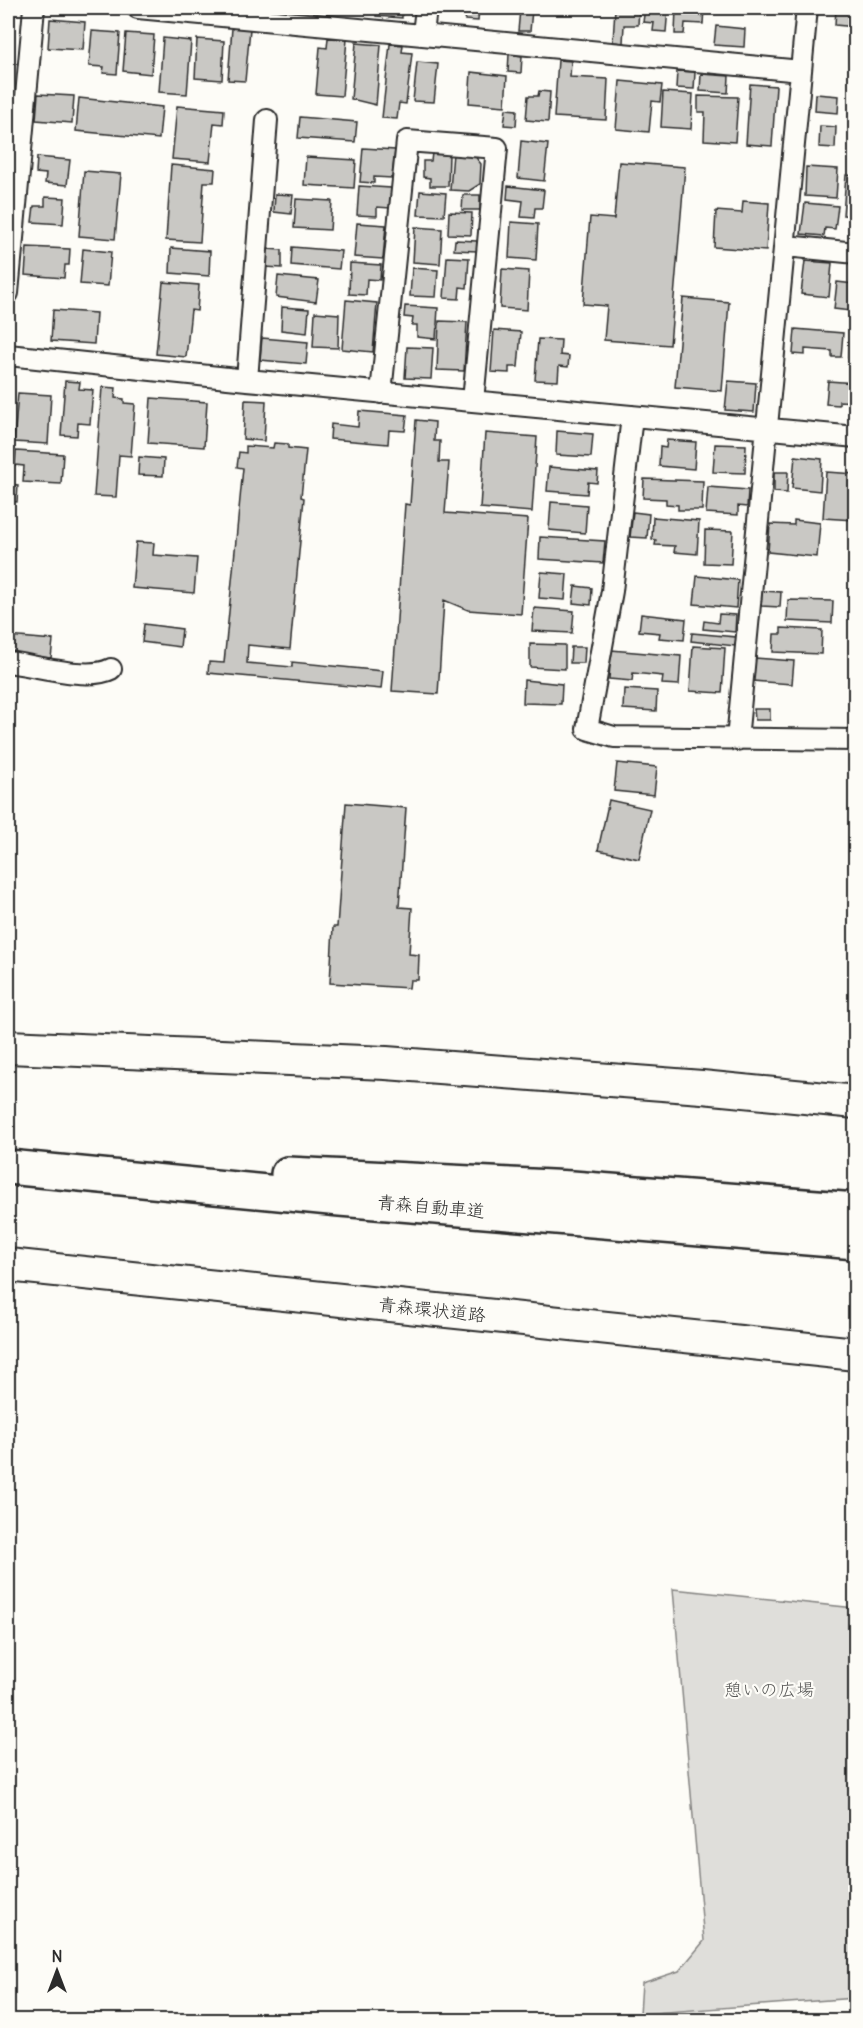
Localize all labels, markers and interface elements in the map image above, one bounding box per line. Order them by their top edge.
street label: 青森自動車道 [376,1190,486,1223]
street label: 青森環状道路 [377,1292,487,1327]
park label: 憩いの広場 [724,1678,814,1701]
north arrow [27,1941,87,2001]
text: N [51,1946,63,1966]

